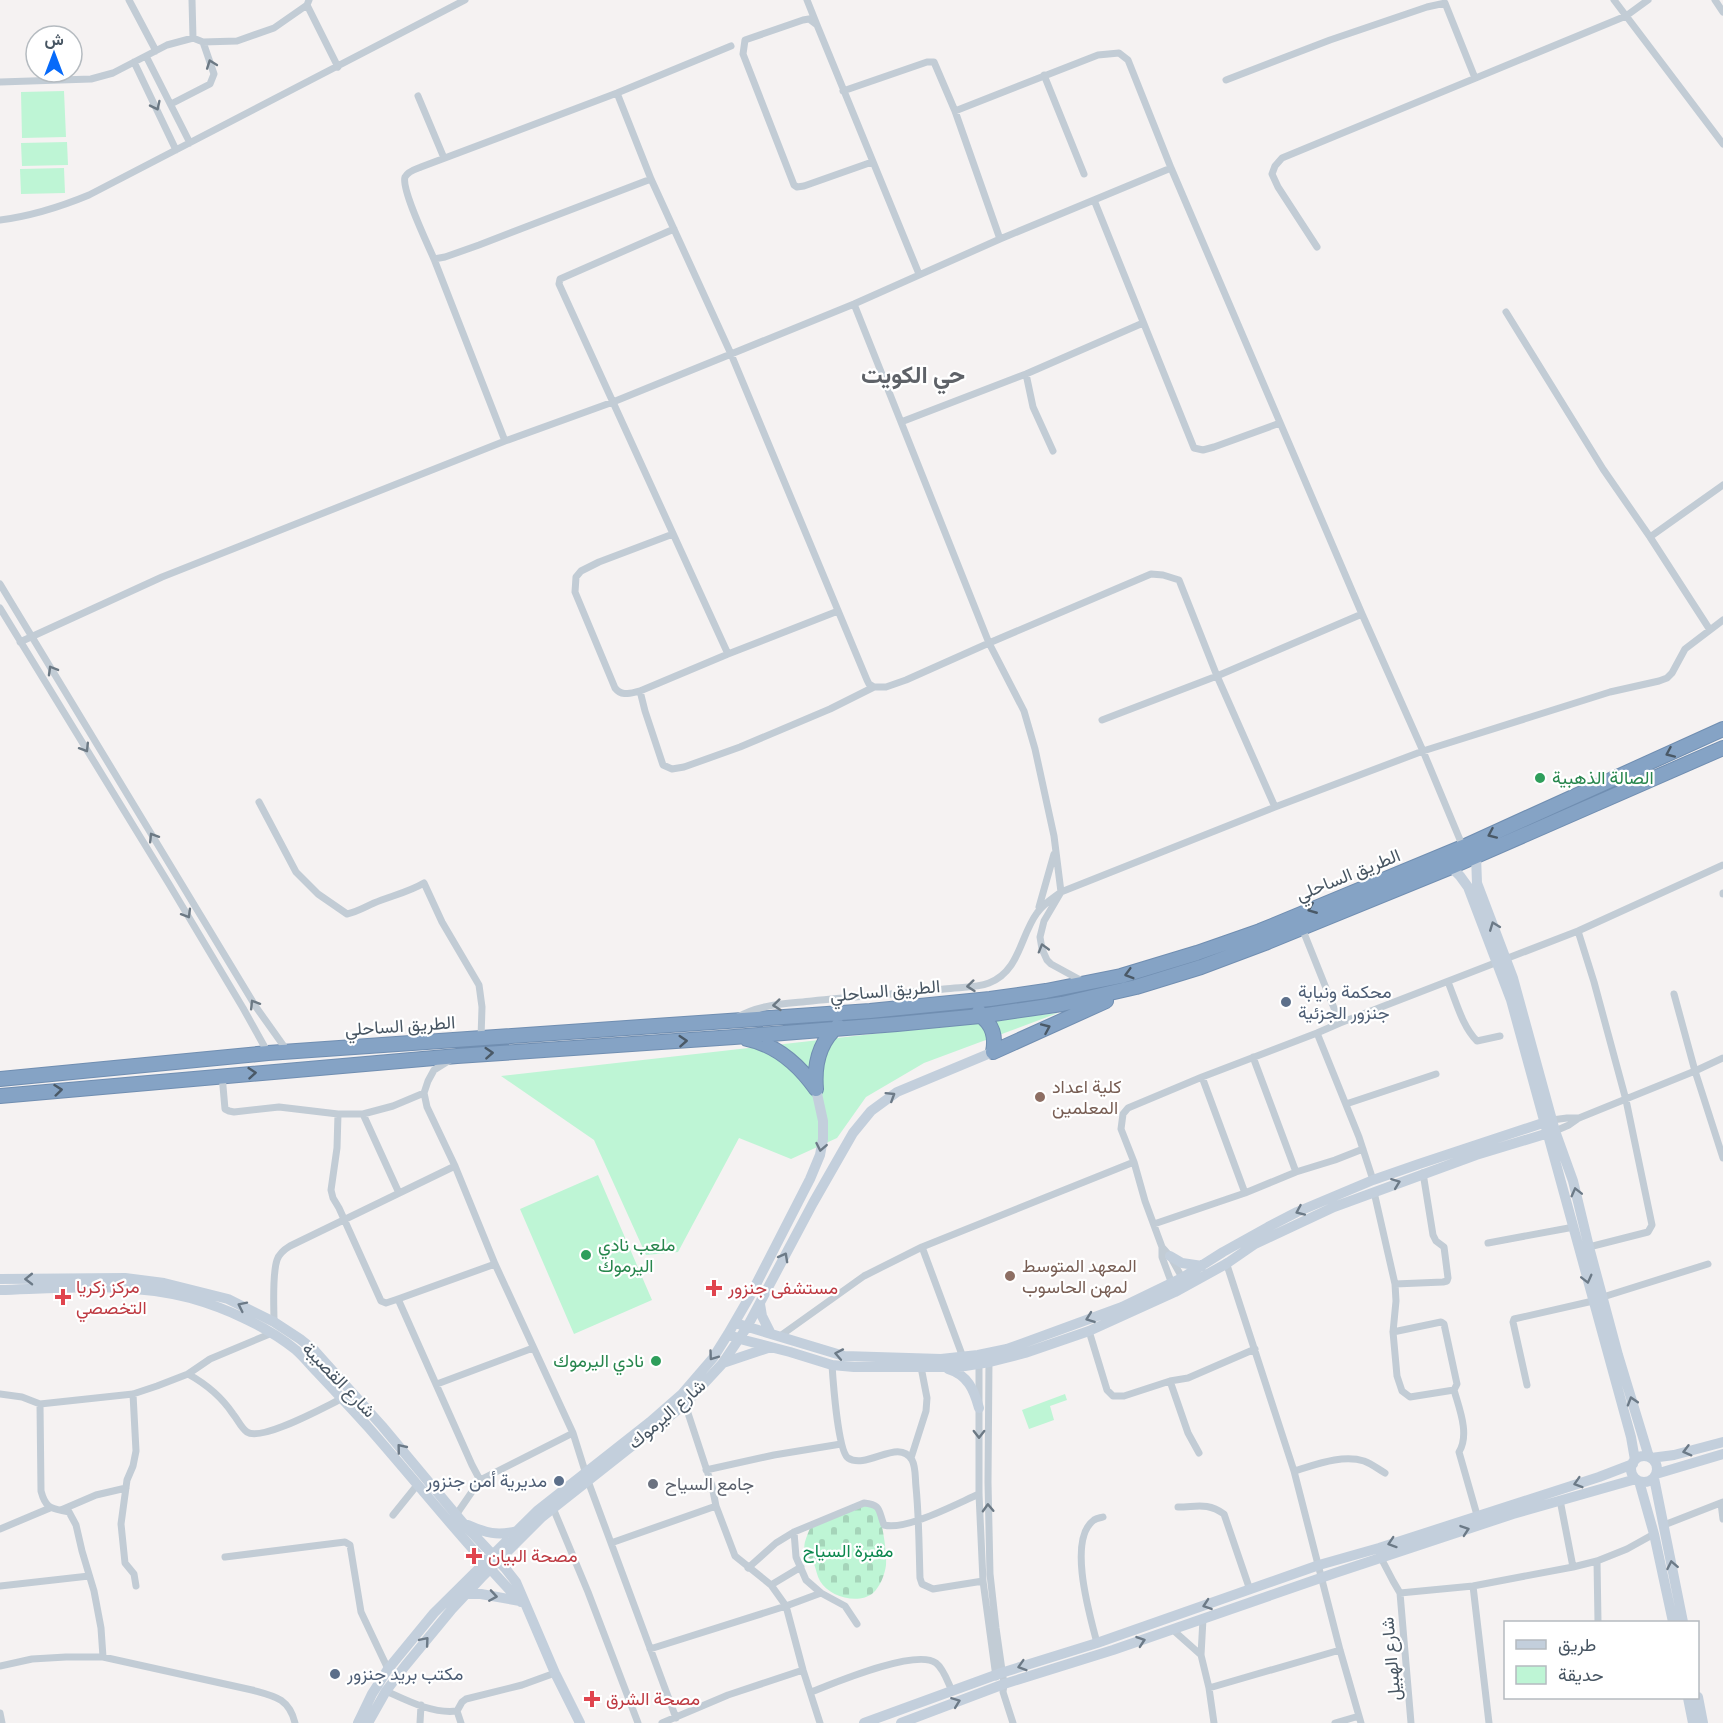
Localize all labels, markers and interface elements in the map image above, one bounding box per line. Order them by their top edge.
north arrow [24,24,84,84]
text: ش [44,30,64,50]
one-way arrow [205,59,218,70]
one-way arrow [148,100,160,111]
district label: حي الكويت [861,360,965,395]
one-way arrow [48,666,60,676]
one-way arrow [78,742,90,752]
one-way arrow [1665,746,1676,758]
place label: الصالة الذهبية [1552,767,1654,789]
marker: الصالة الذهبية [1533,771,1547,785]
one-way arrow [1488,827,1499,839]
one-way arrow [149,833,161,843]
street label: الطريق الساحلي [1293,844,1405,910]
one-way arrow [1308,902,1319,914]
one-way arrow [179,908,191,918]
one-way arrow [1489,921,1501,932]
one-way arrow [1038,943,1050,954]
one-way arrow [1124,967,1135,979]
street label: الطريق الساحلي [829,975,941,1011]
one-way arrow [966,979,976,992]
place label: محكمة ونيابة جنزور الجزئية [1298,981,1392,1024]
marker: محكمة ونيابة جنزور الجزئية [1279,995,1293,1009]
one-way arrow [772,998,782,1011]
one-way arrow [250,1000,262,1010]
street label: الطريق الساحلي [344,1011,456,1045]
one-way arrow [1040,1023,1051,1035]
one-way arrow [679,1034,688,1047]
one-way arrow [484,1047,493,1060]
one-way arrow [248,1067,257,1080]
place label: كلية اعداد المعلمين [1052,1076,1121,1119]
one-way arrow [54,1084,63,1097]
marker: كلية اعداد المعلمين [1033,1090,1047,1104]
one-way arrow [885,1092,895,1104]
one-way arrow [815,1141,828,1151]
one-way arrow [1390,1178,1401,1191]
one-way arrow [1570,1187,1583,1197]
one-way arrow [1296,1204,1307,1216]
place label: ملعب نادي اليرموك [598,1234,675,1277]
marker: ملعب نادي اليرموك [579,1248,593,1262]
one-way arrow [777,1253,788,1264]
place label: المعهد المتوسط لمهن الحاسوب [1022,1255,1137,1298]
marker: المعهد المتوسط لمهن الحاسوب [1003,1269,1017,1283]
one-way arrow [25,1273,34,1285]
one-way arrow [1580,1274,1593,1284]
place label: مركز زكريا التخصصي [76,1276,147,1323]
place label: مستشفى جنزور [727,1277,838,1299]
marker: مستشفى جنزور [705,1279,723,1297]
marker: مركز زكريا التخصصي [54,1288,72,1306]
one-way arrow [237,1302,248,1313]
one-way arrow [1086,1311,1096,1324]
street label: شارع القصيبة [297,1338,380,1423]
one-way arrow [834,1348,844,1361]
place label: نادي اليرموك [553,1350,644,1376]
one-way arrow [709,1350,720,1361]
marker: نادي اليرموك [649,1354,663,1368]
street label: شارع اليرموك [624,1374,711,1454]
one-way arrow [1627,1396,1639,1407]
one-way arrow [973,1430,985,1439]
one-way arrow [397,1444,408,1455]
one-way arrow [1683,1444,1693,1457]
place label: مديرية أمن جنزور [425,1470,547,1492]
place label: جامع السياح [665,1473,754,1496]
marker: مديرية أمن جنزور [552,1474,566,1488]
one-way arrow [1573,1476,1584,1488]
marker: جامع السياح [646,1477,660,1491]
one-way arrow [982,1504,995,1513]
one-way arrow [1459,1525,1470,1538]
one-way arrow [1387,1536,1398,1549]
park label: مقبرة السياح [803,1540,893,1563]
place label: مصحة البيان [488,1545,578,1567]
marker: مصحة البيان [465,1547,483,1565]
one-way arrow [1666,1560,1679,1570]
one-way arrow [488,1590,498,1602]
one-way arrow [1202,1597,1213,1610]
street label: شارع الهبيل [1376,1616,1407,1702]
legend [1504,1621,1699,1699]
text: طريق [1558,1634,1596,1656]
one-way arrow [1135,1635,1146,1648]
one-way arrow [418,1637,429,1648]
one-way arrow [1017,1659,1028,1671]
place label: مكتب بريد جنزور [346,1663,463,1685]
text: حديقة [1558,1664,1604,1686]
marker: مكتب بريد جنزور [328,1667,342,1681]
place label: مصحة الشرق [606,1688,700,1710]
marker: مصحة الشرق [583,1690,601,1708]
one-way arrow [950,1697,961,1710]

